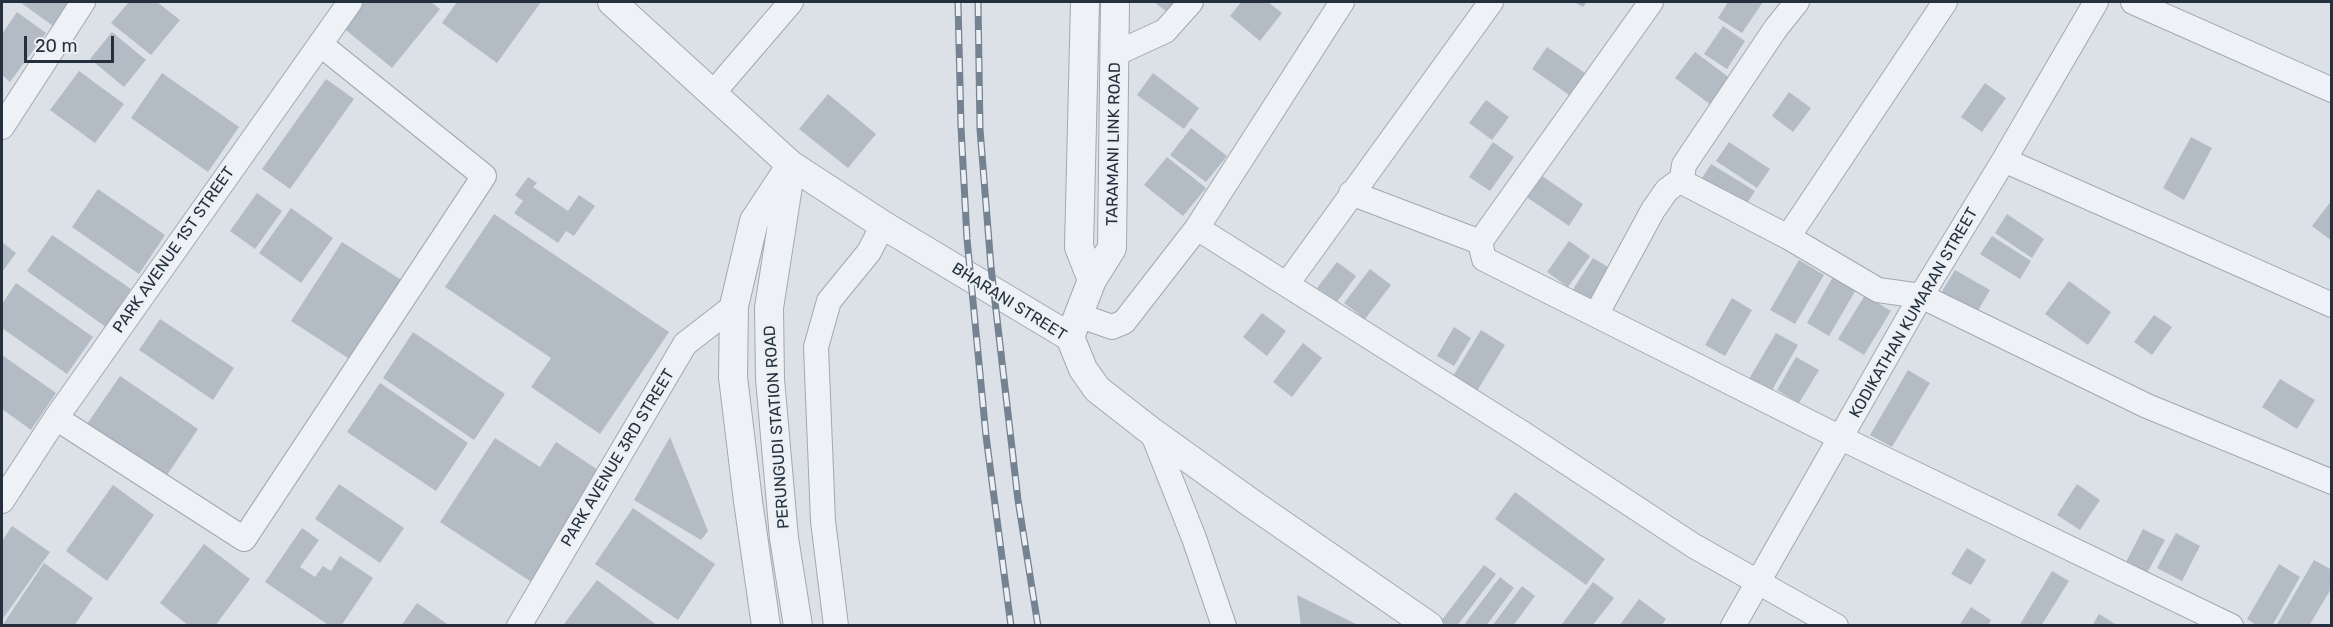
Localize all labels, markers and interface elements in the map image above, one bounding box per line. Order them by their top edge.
scale bar [27,24,117,62]
text: 20 m [35,35,77,57]
street label: TARAMANI LINK ROAD [1103,62,1125,226]
street label: PARK AVENUE 1ST STREET [109,163,239,337]
street label: KODIKATHAN KUMARAN STREET [1846,204,1982,422]
street label: BHARANI STREET [948,259,1070,345]
street label: PERUNGUDI STATION ROAD [760,325,794,529]
street label: PARK AVENUE 3RD STREET [557,366,679,550]

